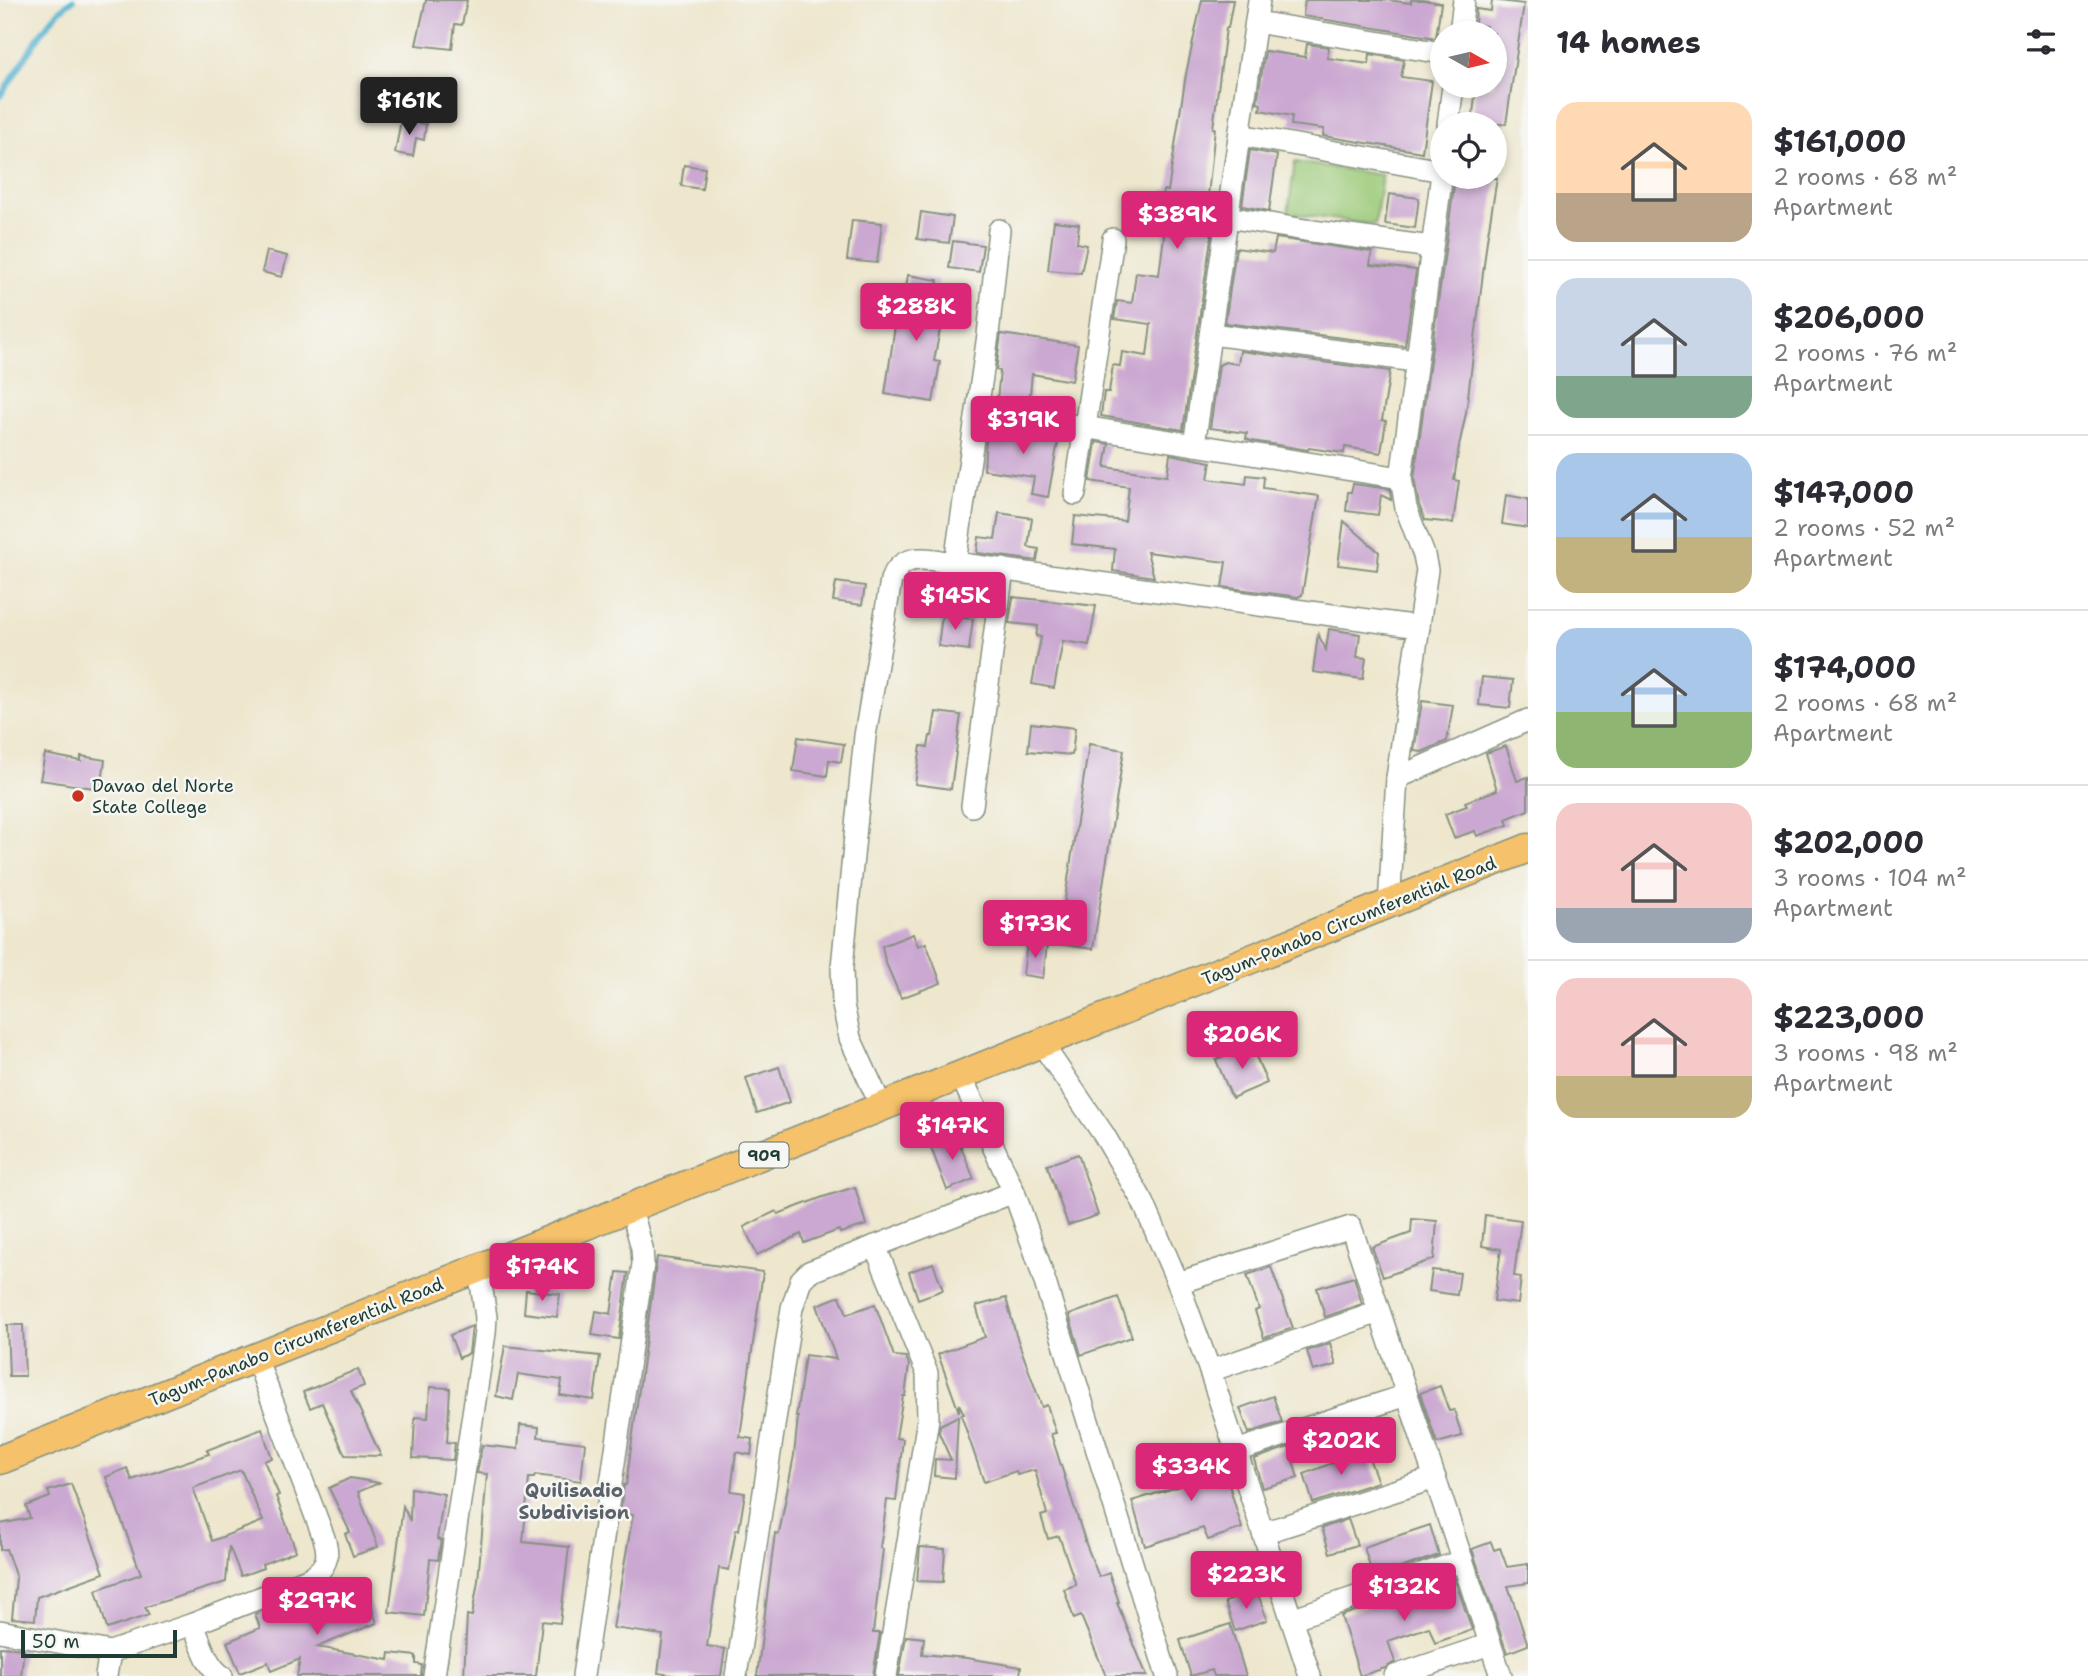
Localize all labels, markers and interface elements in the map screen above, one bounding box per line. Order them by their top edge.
north arrow [1430,21,1507,98]
map controls [1430,21,1507,189]
text: 14 homes [1556,22,1701,63]
icon: filters [2022,23,2060,61]
pin: $161K [360,78,458,137]
text: $161K [376,85,442,115]
button: locate [1430,112,1507,189]
text: $161,000 [1773,121,1907,162]
icon: home [1612,130,1696,214]
text: 2 rooms · 68 m² [1773,162,1957,192]
pin: $389K [1128,191,1226,251]
text: Apartment [1773,192,1893,222]
text: $389K [1137,199,1217,229]
pin: $288K [867,284,965,343]
text: $288K [876,291,956,321]
text: $206,000 [1773,297,1925,338]
icon: home [1612,306,1696,390]
text: 2 rooms · 76 m² [1773,338,1957,368]
text: Apartment [1773,368,1893,398]
pin: $319K [974,396,1072,456]
text: $319K [987,404,1059,434]
text: $147,000 [1773,472,1914,513]
icon: home [1612,481,1696,565]
text: 2 rooms · 52 m² [1773,513,1955,543]
text: Apartment [1773,543,1893,573]
pin: $145K [906,572,1004,632]
text: $145K [920,580,990,610]
text: $174,000 [1773,647,1916,688]
icon: home [1612,656,1696,740]
text: 2 rooms · 68 m² [1773,688,1957,718]
text: Apartment [1773,718,1893,748]
place label: Davao del Norte State College [92,774,234,819]
marker: Davao del Norte State College [70,788,86,804]
text: $202,000 [1773,822,1924,863]
icon: home [1612,831,1696,915]
street label: Tagum-Panabo Circumferential Road [1198,851,1500,991]
text: 3 rooms · 104 m² [1773,863,1966,893]
text: Apartment [1773,893,1893,923]
pin: $173K [986,900,1084,960]
text: $173K [999,908,1071,938]
text: $223,000 [1773,997,1925,1038]
icon: home [1612,1006,1696,1090]
pin: $206K [1193,1012,1291,1071]
text: $206K [1203,1019,1281,1049]
text: 3 rooms · 98 m² [1773,1038,1958,1068]
text: Apartment [1773,1068,1893,1098]
pin: $147K [903,1102,1001,1162]
text: $147K [916,1110,988,1140]
road number: 909 [740,1142,788,1168]
pin: $174K [493,1244,591,1303]
text: $174K [506,1251,578,1281]
street label: Tagum-Panabo Circumferential Road [145,1272,447,1412]
pin: $202K [1292,1418,1390,1477]
text: $202K [1302,1425,1380,1455]
pin: $334K [1142,1444,1240,1503]
text: $334K [1152,1451,1230,1481]
district label: Quilisadio Subdivision [519,1478,630,1525]
pin: $223K [1197,1552,1295,1611]
text: $223K [1207,1559,1285,1589]
pin: $132K [1355,1564,1453,1623]
text: $132K [1368,1571,1440,1601]
pin: $297K [268,1578,366,1637]
text: $297K [278,1585,356,1615]
scale bar [21,1627,177,1659]
text: 50 m [32,1629,80,1654]

